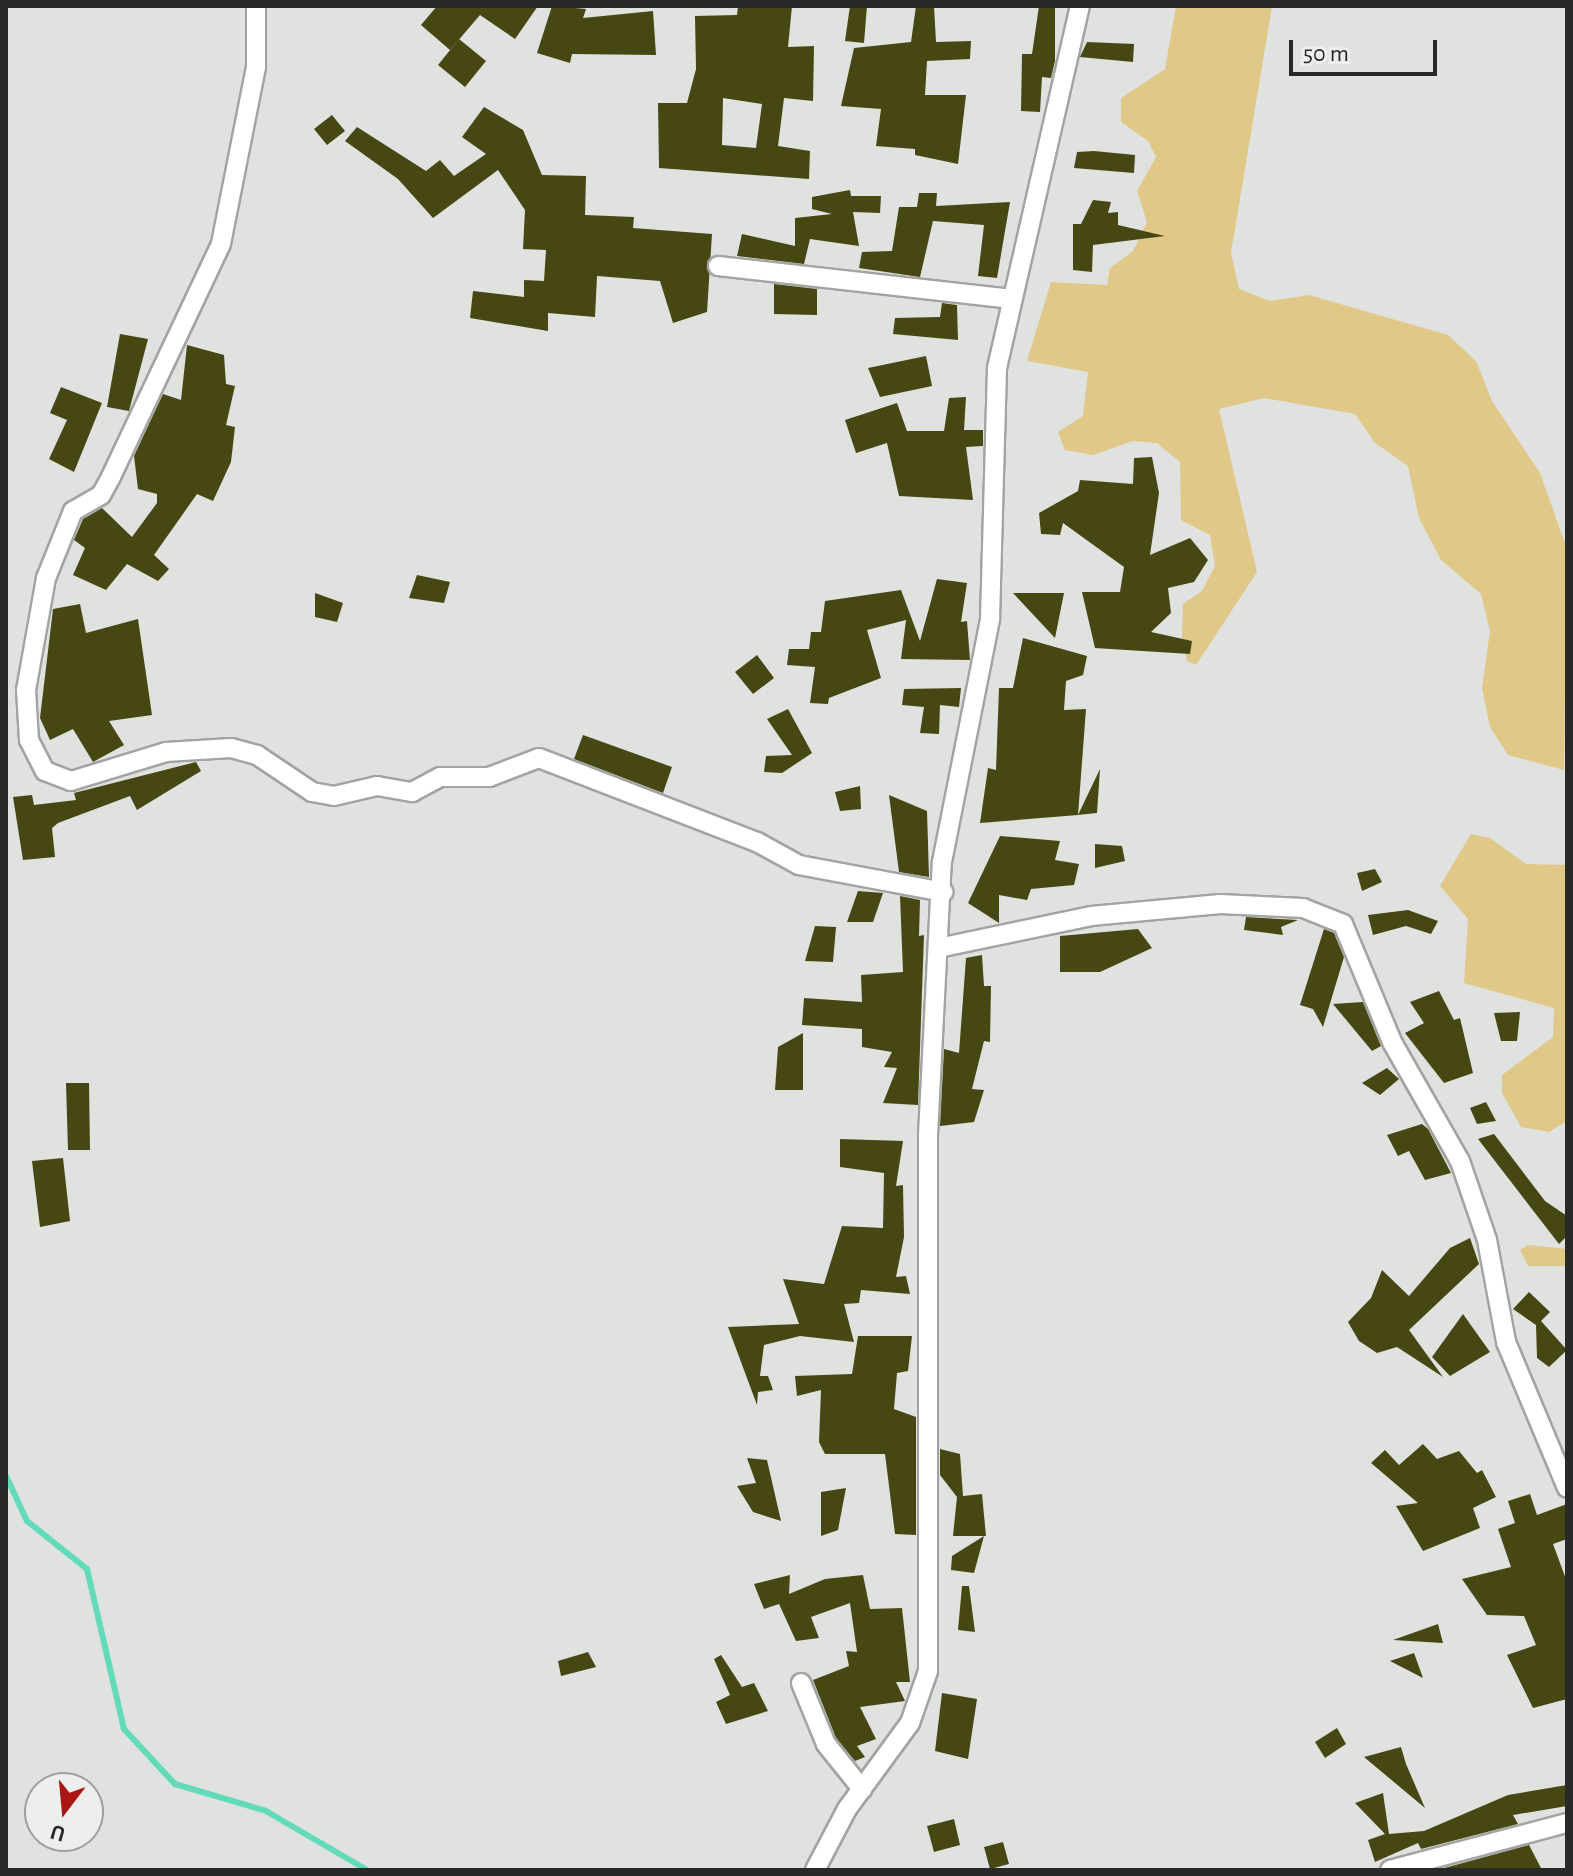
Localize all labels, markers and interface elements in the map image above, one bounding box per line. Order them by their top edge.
scale bar [1293,24,1441,74]
text: 50 m [1303,42,1349,66]
north arrow [24,1772,104,1852]
text: U [48,1821,68,1846]

